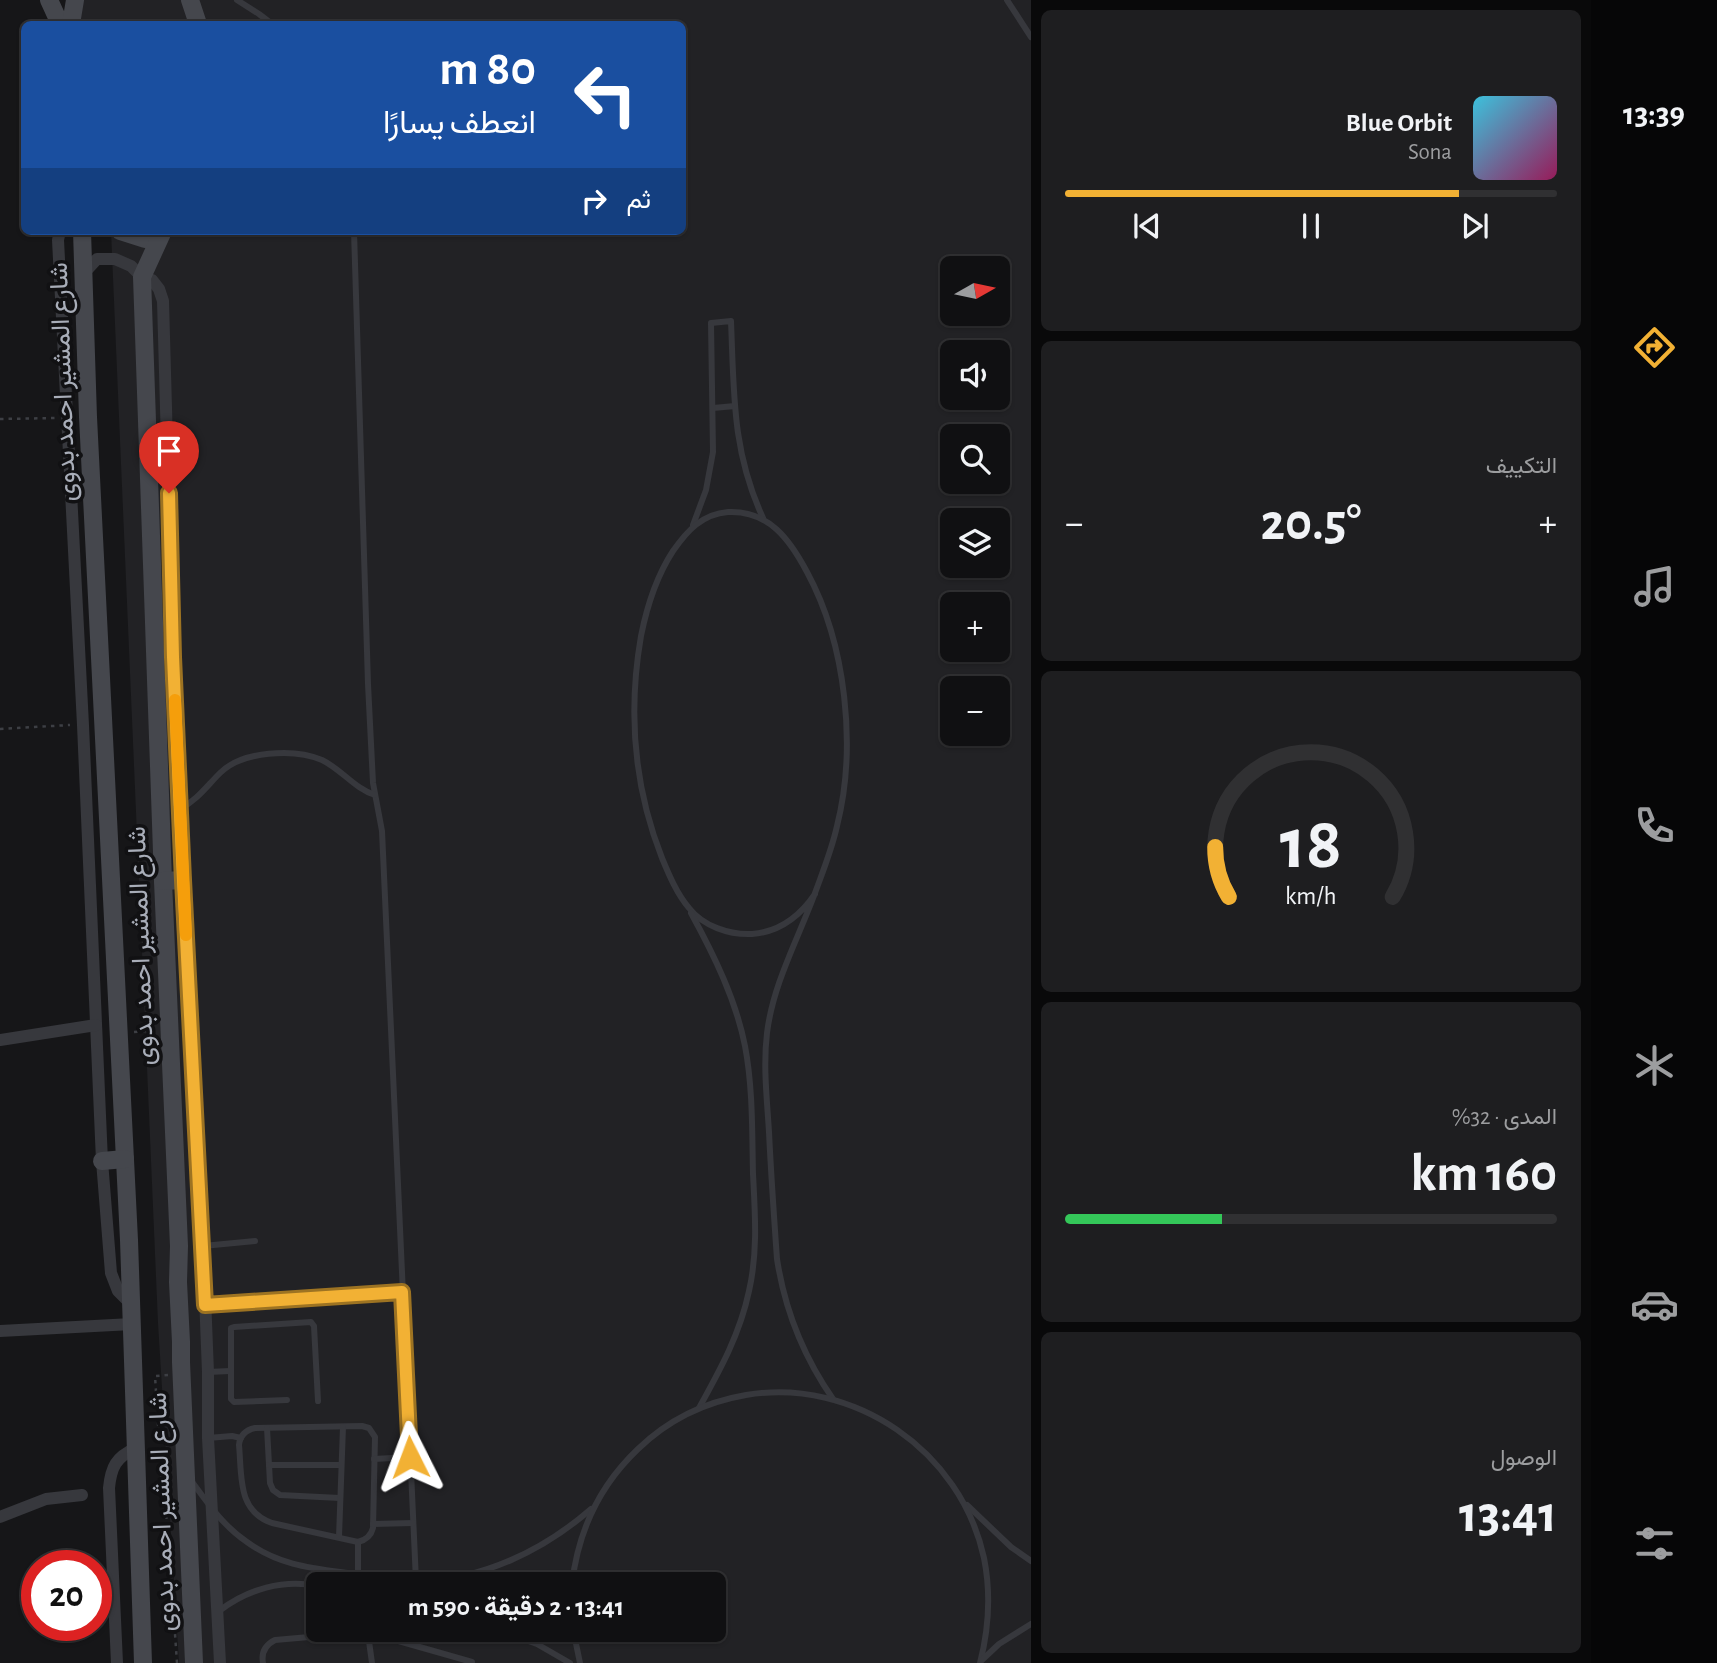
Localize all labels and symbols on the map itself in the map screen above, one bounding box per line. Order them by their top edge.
north arrow [940,256,1010,326]
street label: شارع المشير احمد بدوى [46,262,84,502]
pin [139,421,199,493]
street label: شارع المشير احمد بدوى [124,826,162,1066]
street label: شارع المشير احمد بدوى [145,1392,183,1632]
position arrow [373,1420,447,1494]
speed limit sign: 20 [21,1550,112,1641]

